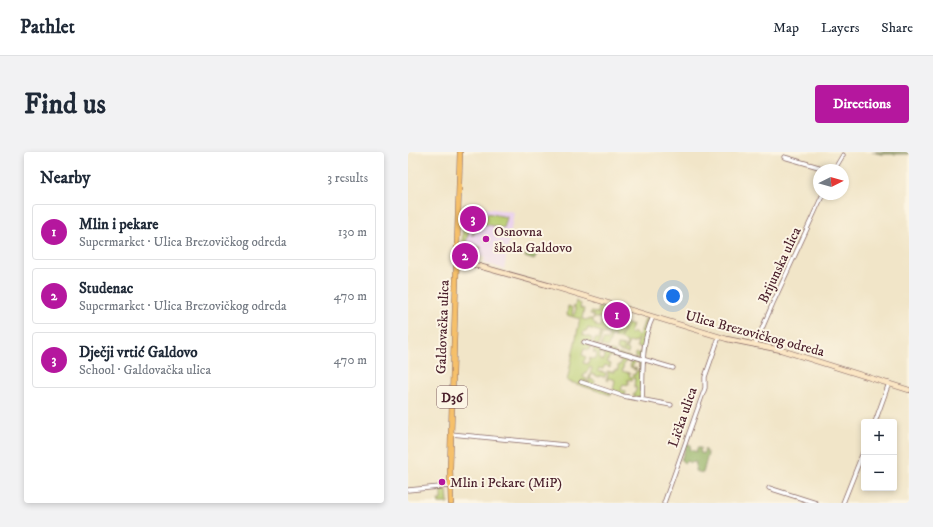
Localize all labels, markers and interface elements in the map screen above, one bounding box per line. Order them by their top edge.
text: Pathlet [20,16,75,39]
text: Map [773,19,799,37]
text: Layers [821,19,859,37]
text: Share [881,19,913,37]
button: Directions [815,85,909,123]
text: Find us [24,87,106,122]
north arrow [813,164,849,200]
text: Nearby [40,167,90,189]
text: 3 results [327,170,368,186]
pin: 3 [460,204,486,234]
text: Mlin i pekare [79,215,159,234]
place label: Osnovna škola Galdovo [494,223,572,257]
text: 1 [52,224,56,240]
text: 130 m [338,224,367,240]
street label: Brijunska ulica [754,224,805,306]
text: Supermarket · Ulica Brezovičkog odreda [79,234,287,250]
marker: Osnovna škola Galdovo [481,234,491,244]
pin: 2 [452,241,478,271]
text: Studenac [79,279,133,298]
street label: Galdovačka ulica [432,280,454,374]
your location [663,286,683,306]
text: 2 [51,288,57,304]
text: 470 m [334,288,367,304]
text: Supermarket · Ulica Brezovičkog odreda [79,298,287,314]
pin: 1 [604,300,630,330]
street label: Ulica Brezovičkog odreda [683,307,826,361]
text: Dječji vrtić Galdovo [79,343,198,362]
text: 3 [52,352,56,368]
text: 470 m [334,352,367,368]
text: School · Galdovačka ulica [79,362,211,378]
street label: Lička ulica [664,385,702,450]
road number: D36 [437,386,467,408]
map controls [861,419,897,491]
button: + [861,419,897,455]
button: − [861,455,897,491]
place label: Mlin i Pekare (MiP) [450,474,562,492]
marker: Mlin i Pekare (MiP) [437,477,447,487]

